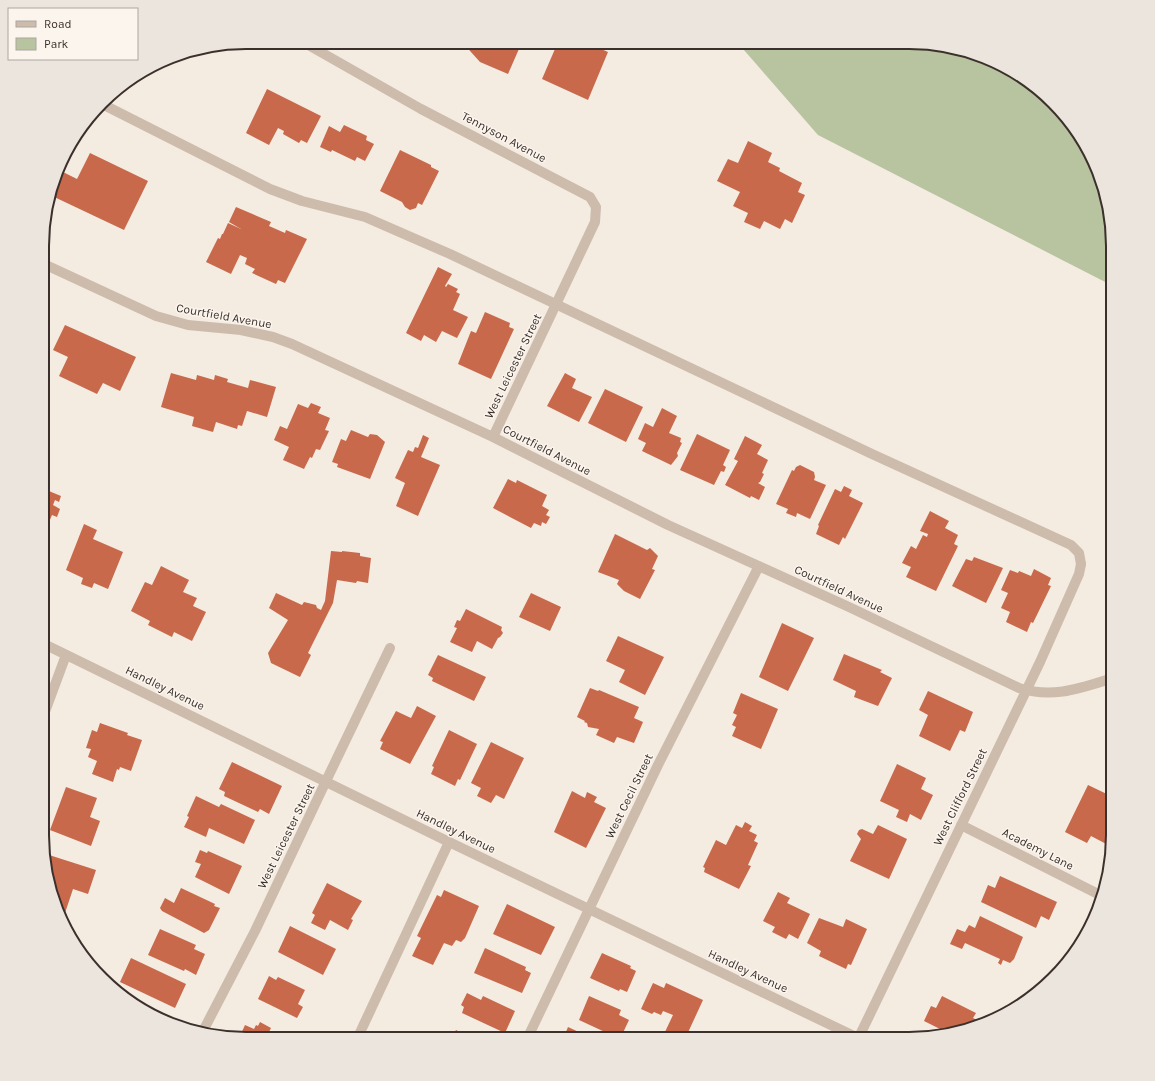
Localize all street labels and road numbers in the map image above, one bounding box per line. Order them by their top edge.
street label: Tennyson Avenue [459,109,549,165]
street label: Courtfield Avenue [175,301,273,331]
street label: West Leicester Street [482,311,545,421]
street label: Courtfield Avenue [501,422,593,478]
street label: Courtfield Avenue [792,562,886,616]
street label: Handley Avenue [123,663,207,713]
street label: West Clifford Street [930,746,990,848]
street label: West Cecil Street [602,751,656,841]
street label: West Leicester Street [255,781,318,891]
street label: Handley Avenue [414,806,498,856]
street label: Academy Lane [1000,825,1076,873]
street label: Handley Avenue [706,946,790,996]

